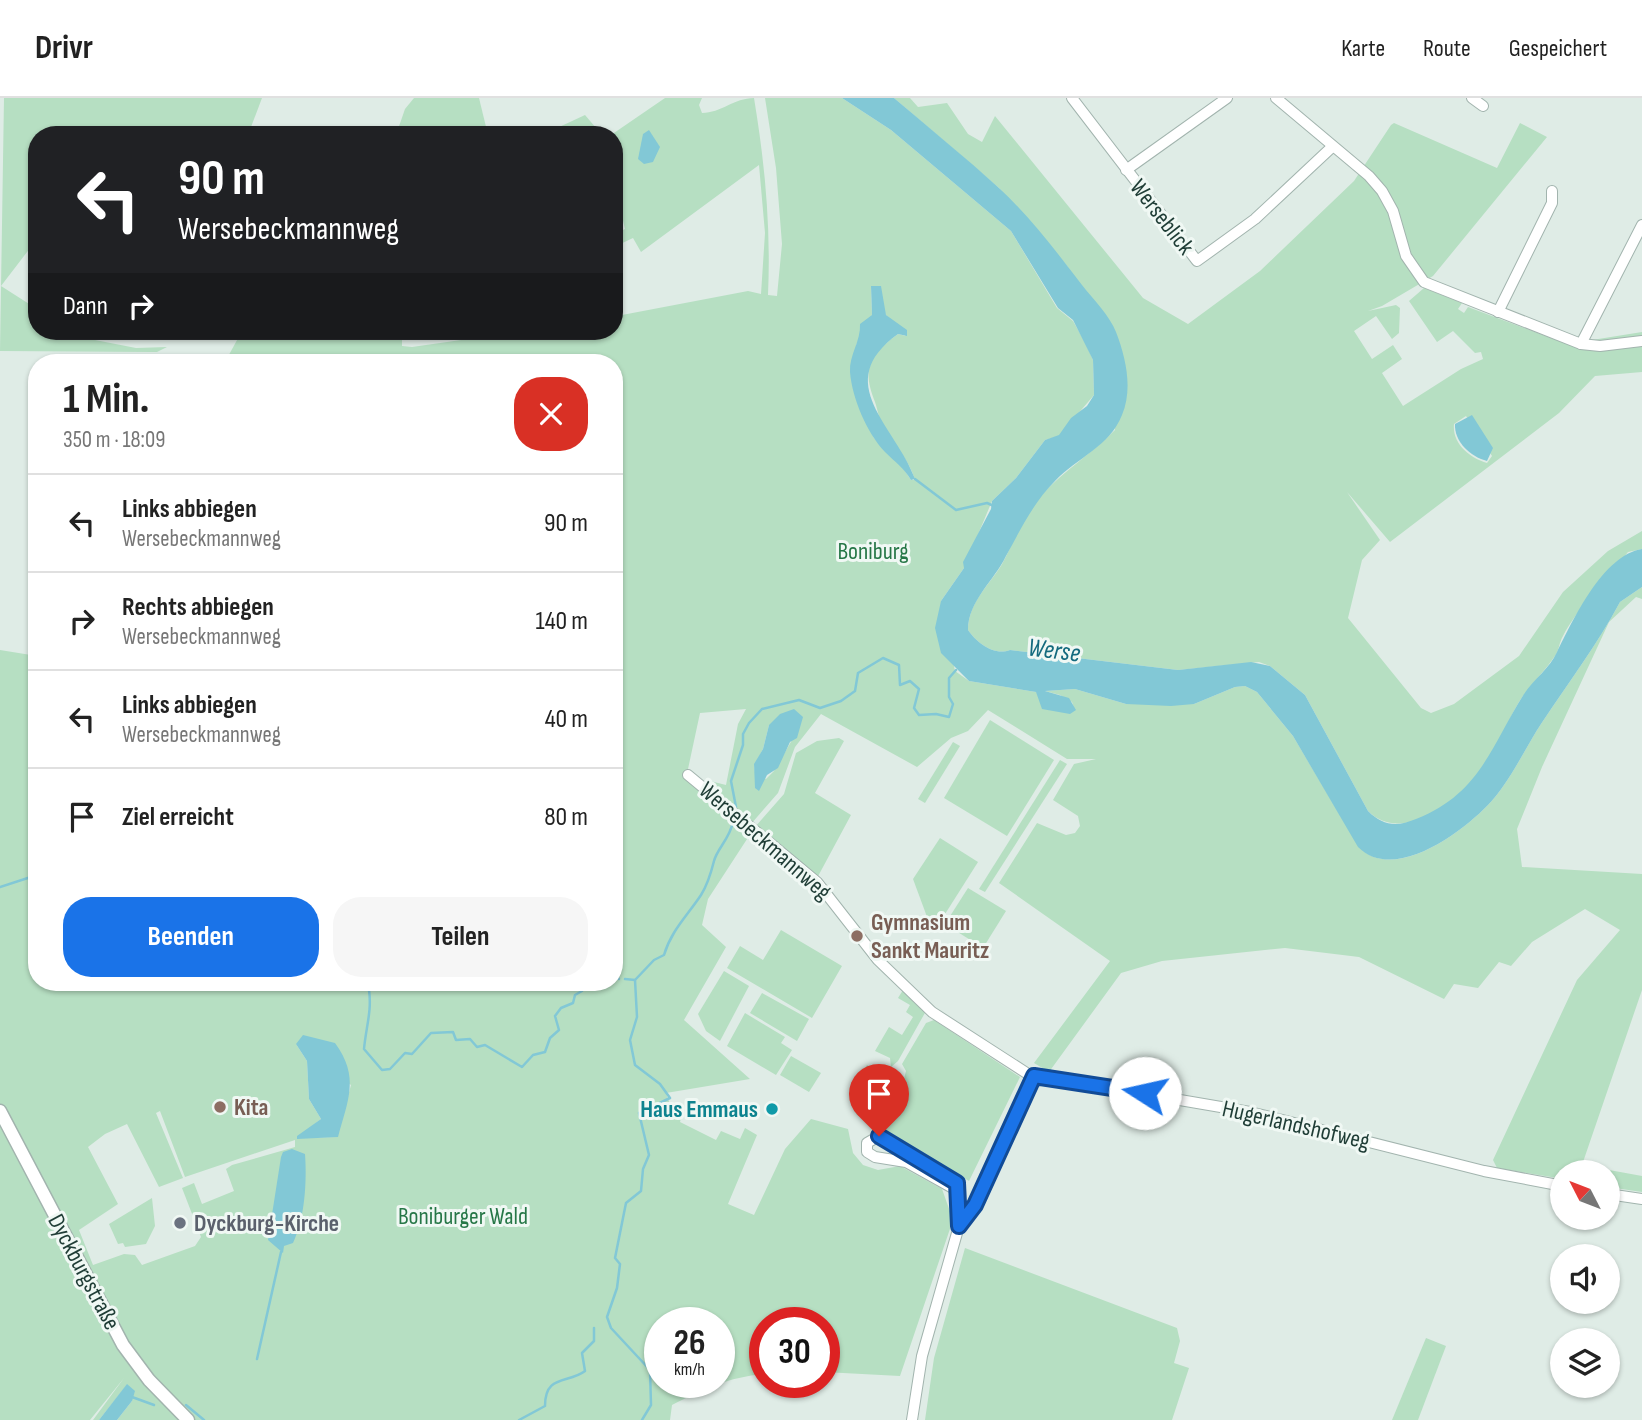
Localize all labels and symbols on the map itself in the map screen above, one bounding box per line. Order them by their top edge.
street label: Werseblick [1124,173,1200,261]
park label: Boniburg [837,537,909,566]
water label: Werse [1026,632,1082,670]
street label: Wersebeckmannweg [693,776,837,906]
place label: Gymnasium Sankt Mauritz [871,908,989,965]
marker: Gymnasium Sankt Mauritz [849,928,865,944]
position arrow [1108,1056,1182,1130]
pin [849,1064,909,1136]
place label: Kita [234,1093,268,1122]
street label: Hugerlandshofweg [1219,1094,1373,1156]
place label: Haus Emmaus [640,1095,758,1124]
marker: Kita [212,1099,228,1115]
marker: Haus Emmaus [764,1101,780,1117]
north arrow [1550,1160,1620,1230]
park label: Boniburger Wald [398,1202,528,1231]
street label: Dyckburgstraße [41,1209,127,1335]
place label: Dyckburg-Kirche [194,1209,339,1238]
marker: Dyckburg-Kirche [172,1215,188,1231]
speed limit sign: 30 [749,1307,840,1398]

